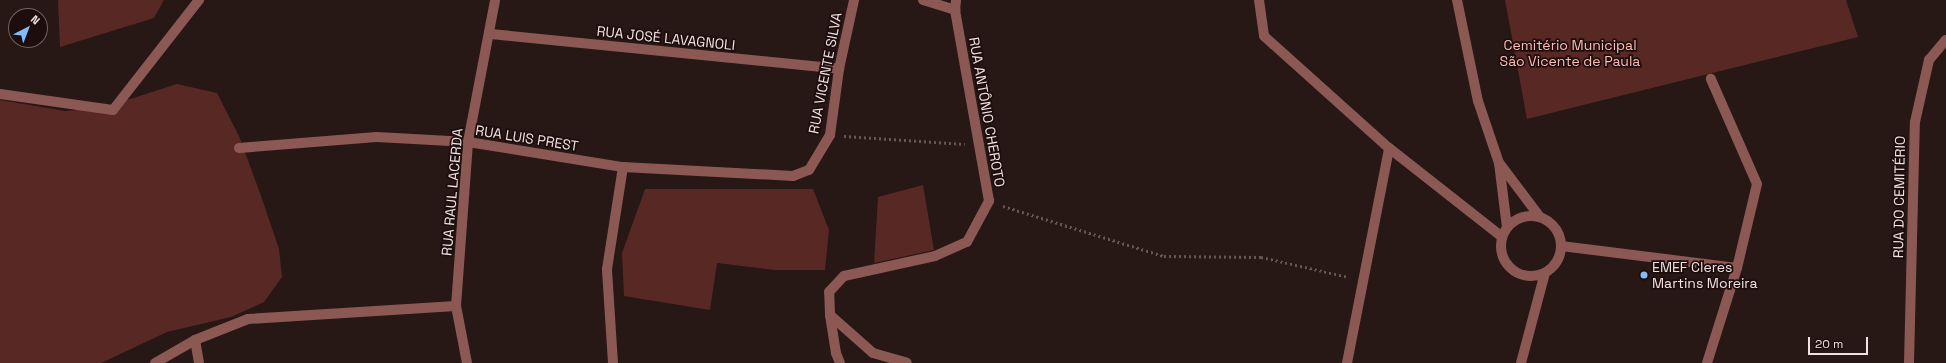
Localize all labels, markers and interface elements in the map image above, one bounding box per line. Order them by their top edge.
north arrow [8,8,48,48]
street label: RUA VICENTE SILVA [805,11,845,135]
text: N [28,12,43,27]
street label: RUA JOSÉ LAVAGNOLI [596,22,736,54]
street label: RUA ANTÔNIO CHEROTO [966,36,1008,188]
park label: Cemitério Municipal São Vicente de Paula [1500,37,1640,70]
street label: RUA LUIS PREST [474,122,580,154]
street label: RUA RAUL LACERDA [438,127,466,257]
street label: RUA DO CEMITÉRIO [1890,135,1908,259]
place label: EMEF Cleres Martins Moreira [1652,259,1757,292]
marker: EMEF Cleres Martins Moreira [1639,270,1649,280]
scale bar [1810,329,1870,355]
text: 20 m [1815,336,1843,352]

